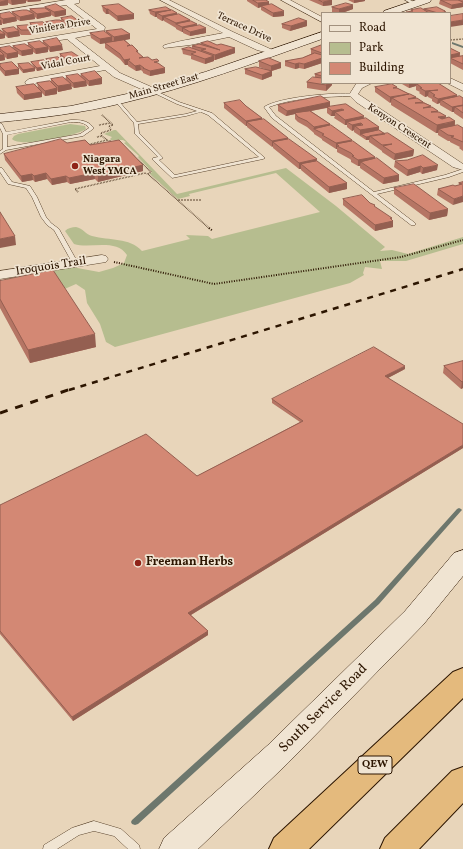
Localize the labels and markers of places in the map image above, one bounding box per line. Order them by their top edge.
place label: Niagara West YMCA [83,154,137,178]
marker: Niagara West YMCA [70,161,80,171]
place label: Freeman Herbs [146,556,233,570]
marker: Freeman Herbs [133,558,143,568]

